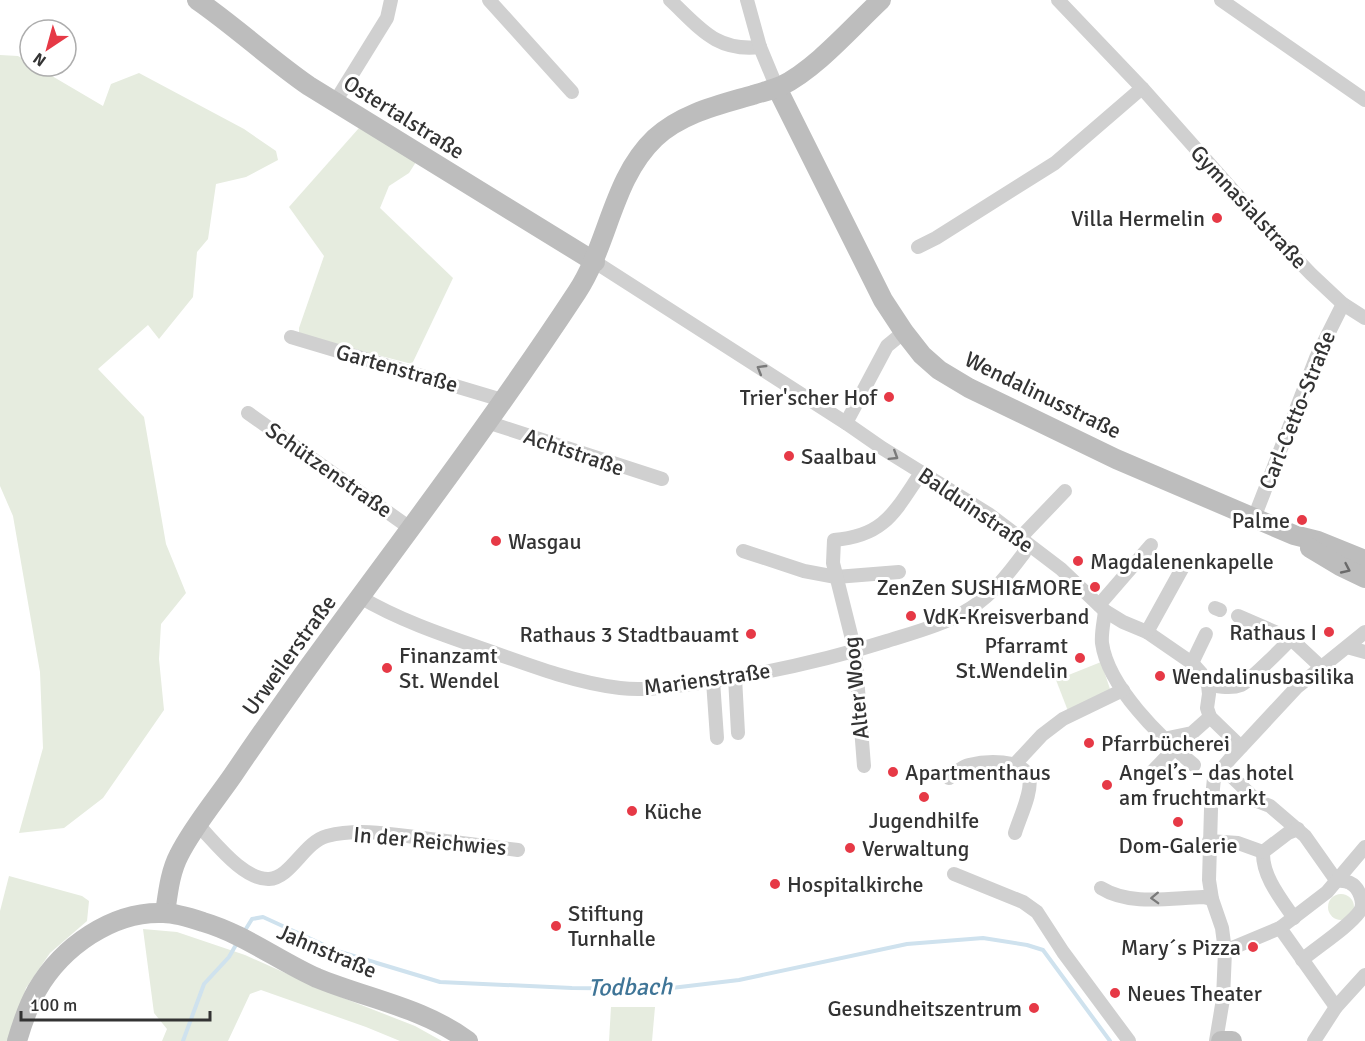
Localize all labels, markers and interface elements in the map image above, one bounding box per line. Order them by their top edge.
north arrow [18,18,78,78]
text: N [29,48,50,71]
street label: Ostertalstraße [338,69,470,165]
street label: Gymnasialstraße [1185,139,1313,275]
place label: Villa Hermelin [1071,205,1205,232]
marker: Villa Hermelin [1210,211,1224,225]
street label: Carl-Cetto-Straße [1253,327,1341,493]
street label: Gartenstraße [333,338,461,398]
street label: Wendalinusstraße [960,345,1126,445]
one-way arrow [757,365,767,377]
place label: Trier'scher Hof [740,384,879,411]
marker: Trier'scher Hof [882,390,896,404]
street label: Schützenstraße [260,416,398,524]
street label: Achtstraße [520,422,628,482]
place label: Saalbau [801,443,877,470]
marker: Saalbau [782,449,796,463]
one-way arrow [888,449,899,460]
street label: Balduinstraße [913,461,1039,559]
place label: Palme [1232,507,1290,534]
marker: Palme [1295,513,1309,527]
place label: Wasgau [508,528,581,555]
marker: Wasgau [489,534,503,548]
place label: Magdalenenkapelle [1090,548,1274,575]
marker: Magdalenenkapelle [1071,554,1085,568]
one-way arrow [1340,561,1351,573]
place label: ZenZen SUSHI&MORE [877,574,1083,601]
marker: ZenZen SUSHI&MORE [1088,580,1102,594]
street label: Urweilerstraße [236,589,342,721]
place label: VdK-Kreisverband [923,603,1089,630]
marker: VdK-Kreisverband [904,609,918,623]
place label: Rathaus I [1229,619,1317,646]
place label: Rathaus 3 Stadtbauamt [519,621,739,648]
marker: Rathaus I [1322,625,1336,639]
marker: Rathaus 3 Stadtbauamt [744,627,758,641]
place label: Pfarramt St.Wendelin [956,632,1068,684]
street label: Alter Woog [837,635,875,741]
place label: Finanzamt St. Wendel [399,642,500,694]
marker: Pfarramt St.Wendelin [1073,651,1087,665]
street label: Marienstraße [642,657,772,701]
marker: Finanzamt St. Wendel [380,661,394,675]
place label: Wendalinusbasilika [1172,663,1355,690]
marker: Wendalinusbasilika [1153,669,1167,683]
place label: Pfarrbücherei [1101,730,1230,757]
marker: Pfarrbücherei [1082,736,1096,750]
place label: Apartmenthaus [905,759,1051,786]
place label: Angel’s – das hotel am fruchtmarkt [1119,759,1294,811]
marker: Apartmenthaus [886,765,900,779]
marker: Angel’s – das hotel am fruchtmarkt [1100,778,1114,792]
marker: Jugendhilfe [917,790,931,804]
place label: Küche [644,798,702,825]
marker: Küche [625,804,639,818]
place label: Jugendhilfe [869,807,979,834]
marker: Dom-Galerie [1171,815,1185,829]
street label: In der Reichwies [352,821,508,861]
place label: Dom-Galerie [1119,832,1237,859]
place label: Verwaltung [862,835,969,862]
marker: Verwaltung [843,841,857,855]
place label: Hospitalkirche [787,871,924,898]
marker: Hospitalkirche [768,877,782,891]
one-way arrow [1151,892,1160,904]
place label: Stiftung Turnhalle [568,900,656,952]
street label: Jahnstraße [273,918,381,984]
marker: Stiftung Turnhalle [549,919,563,933]
place label: Mary´s Pizza [1121,934,1241,961]
marker: Mary´s Pizza [1246,940,1260,954]
water label: Todbach [588,971,673,1003]
place label: Neues Theater [1127,980,1262,1007]
scale bar [21,984,210,1022]
marker: Neues Theater [1108,986,1122,1000]
text: 100 m [30,994,77,1016]
place label: Gesundheitszentrum [827,995,1022,1022]
marker: Gesundheitszentrum [1027,1001,1041,1015]

